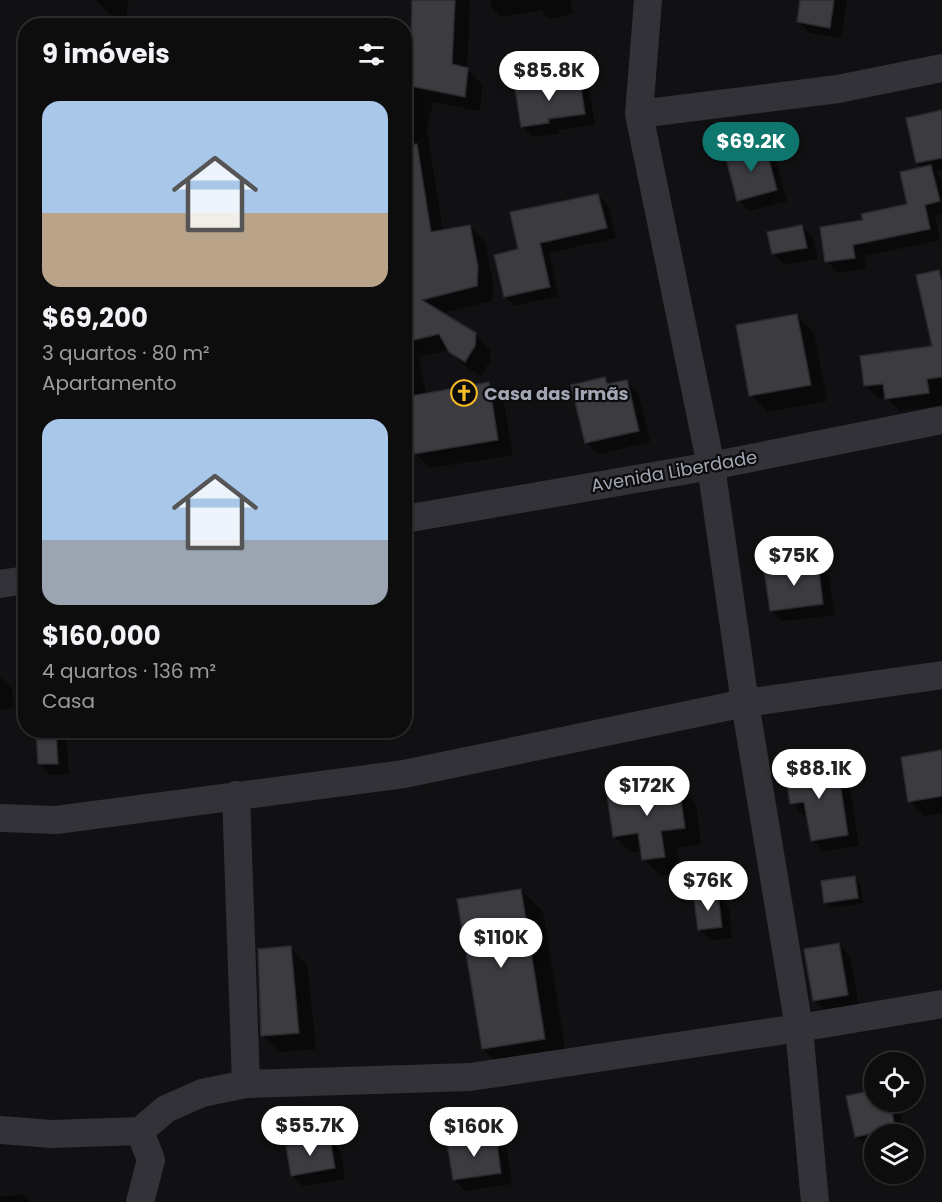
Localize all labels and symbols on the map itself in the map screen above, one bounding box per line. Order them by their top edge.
pin: $85.8K [500,51,598,102]
pin: $69.2K [702,122,800,173]
church icon: Casa das Irmãs [449,378,479,408]
place label: Casa das Irmãs [484,381,629,406]
street label: Avenida Liberdade [589,444,759,498]
pin: $75K [758,536,830,587]
pin: $88.1K [770,749,868,800]
pin: $172K [605,766,689,817]
pin: $76K [672,861,744,912]
pin: $110K [459,918,543,969]
pin: $55.7K [261,1106,359,1157]
pin: $160K [432,1107,516,1158]

